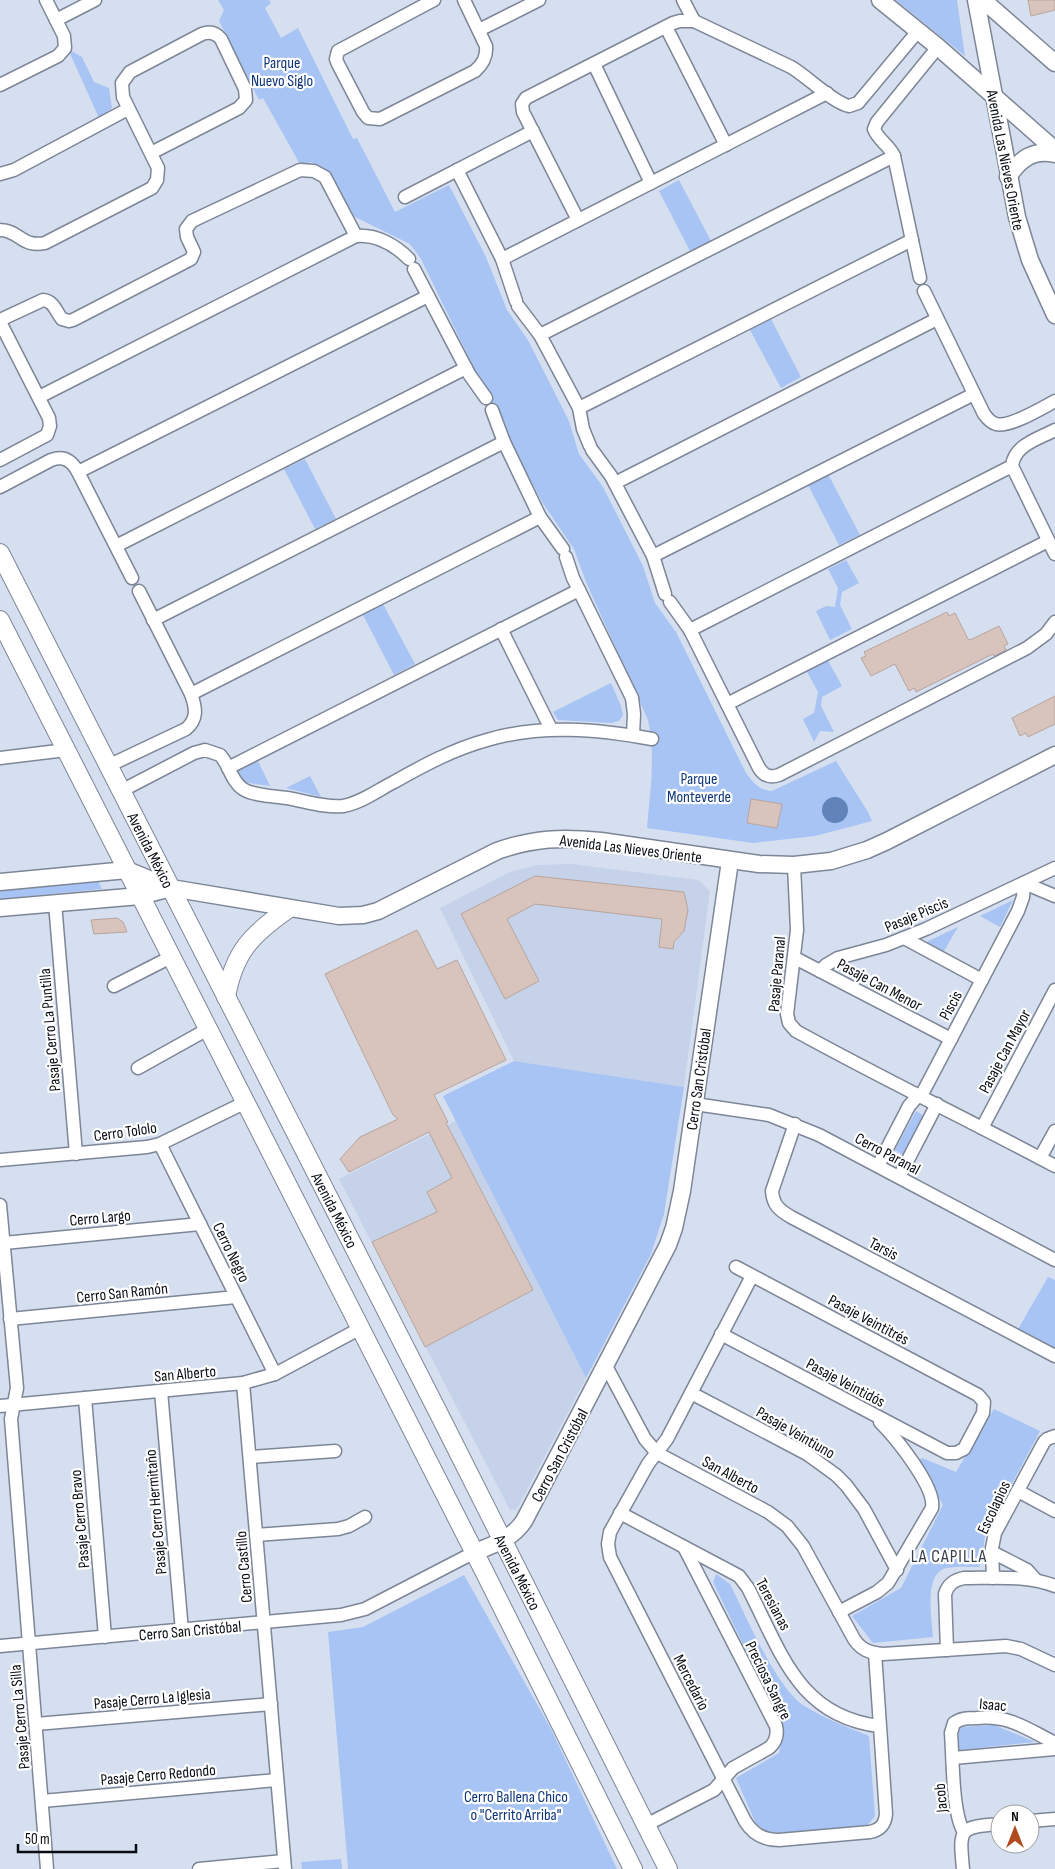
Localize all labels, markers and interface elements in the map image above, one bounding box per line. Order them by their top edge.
park label: Parque Nuevo Siglo [251,54,313,91]
street label: Avenida Las Nieves Oriente [981,87,1027,232]
park label: Parque Monteverde [667,770,731,807]
street label: Avenida México [122,809,177,892]
street label: Avenida Las Nieves Oriente [558,831,703,868]
street label: Pasaje Piscis [882,893,951,937]
street label: Pasaje Paranal [765,936,790,1013]
street label: Pasaje Can Menor [834,955,925,1016]
street label: Pasaje Cerro La Puntilla [36,968,65,1092]
street label: Piscis [936,988,967,1024]
street label: Pasaje Can Mayor [975,1006,1036,1097]
street label: Cerro San Cristóbal [683,1027,716,1131]
street label: Cerro Tololo [92,1119,158,1146]
street label: Cerro Paranal [851,1129,923,1179]
street label: Avenida México [306,1169,361,1252]
street label: Cerro Largo [69,1206,132,1231]
street label: Cerro Negro [208,1220,253,1286]
street label: Tarsis [865,1234,901,1265]
street label: Cerro San Ramón [76,1279,169,1308]
street label: Pasaje Veintitrés [825,1291,912,1350]
street label: Pasaje Veintidós [803,1355,888,1412]
street label: San Alberto [154,1362,217,1387]
street label: Pasaje Veintiuno [753,1403,838,1463]
street label: Cerro San Cristóbal [528,1406,593,1506]
street label: Pasaje Cerro Hermitaño [142,1449,171,1575]
street label: San Alberto [699,1452,762,1498]
street label: Pasaje Cerro Bravo [67,1469,94,1569]
street label: Escolapios [974,1478,1015,1537]
street label: Cerro Castillo [232,1530,257,1604]
street label: Avenida México [489,1531,544,1614]
district label: LA CAPILLA [911,1546,987,1567]
street label: Teresianas [751,1575,794,1634]
street label: Cerro San Cristóbal [138,1618,242,1645]
street label: Preciosa Sangre [740,1638,795,1723]
street label: Mercedario [669,1652,713,1714]
street label: Pasaje Cerro La Silla [6,1664,35,1770]
street label: Pasaje Cerro La Iglesia [93,1685,211,1714]
street label: Isaac [978,1695,1007,1716]
street label: Pasaje Cerro Redondo [100,1761,217,1790]
street label: Jacob [931,1783,952,1814]
park label: Cerro Ballena Chico o "Cerrito Arriba" [464,1788,568,1825]
north arrow [990,1804,1040,1854]
text: N [1011,1808,1019,1825]
scale bar [18,1822,135,1854]
text: 50 m [25,1830,50,1849]

